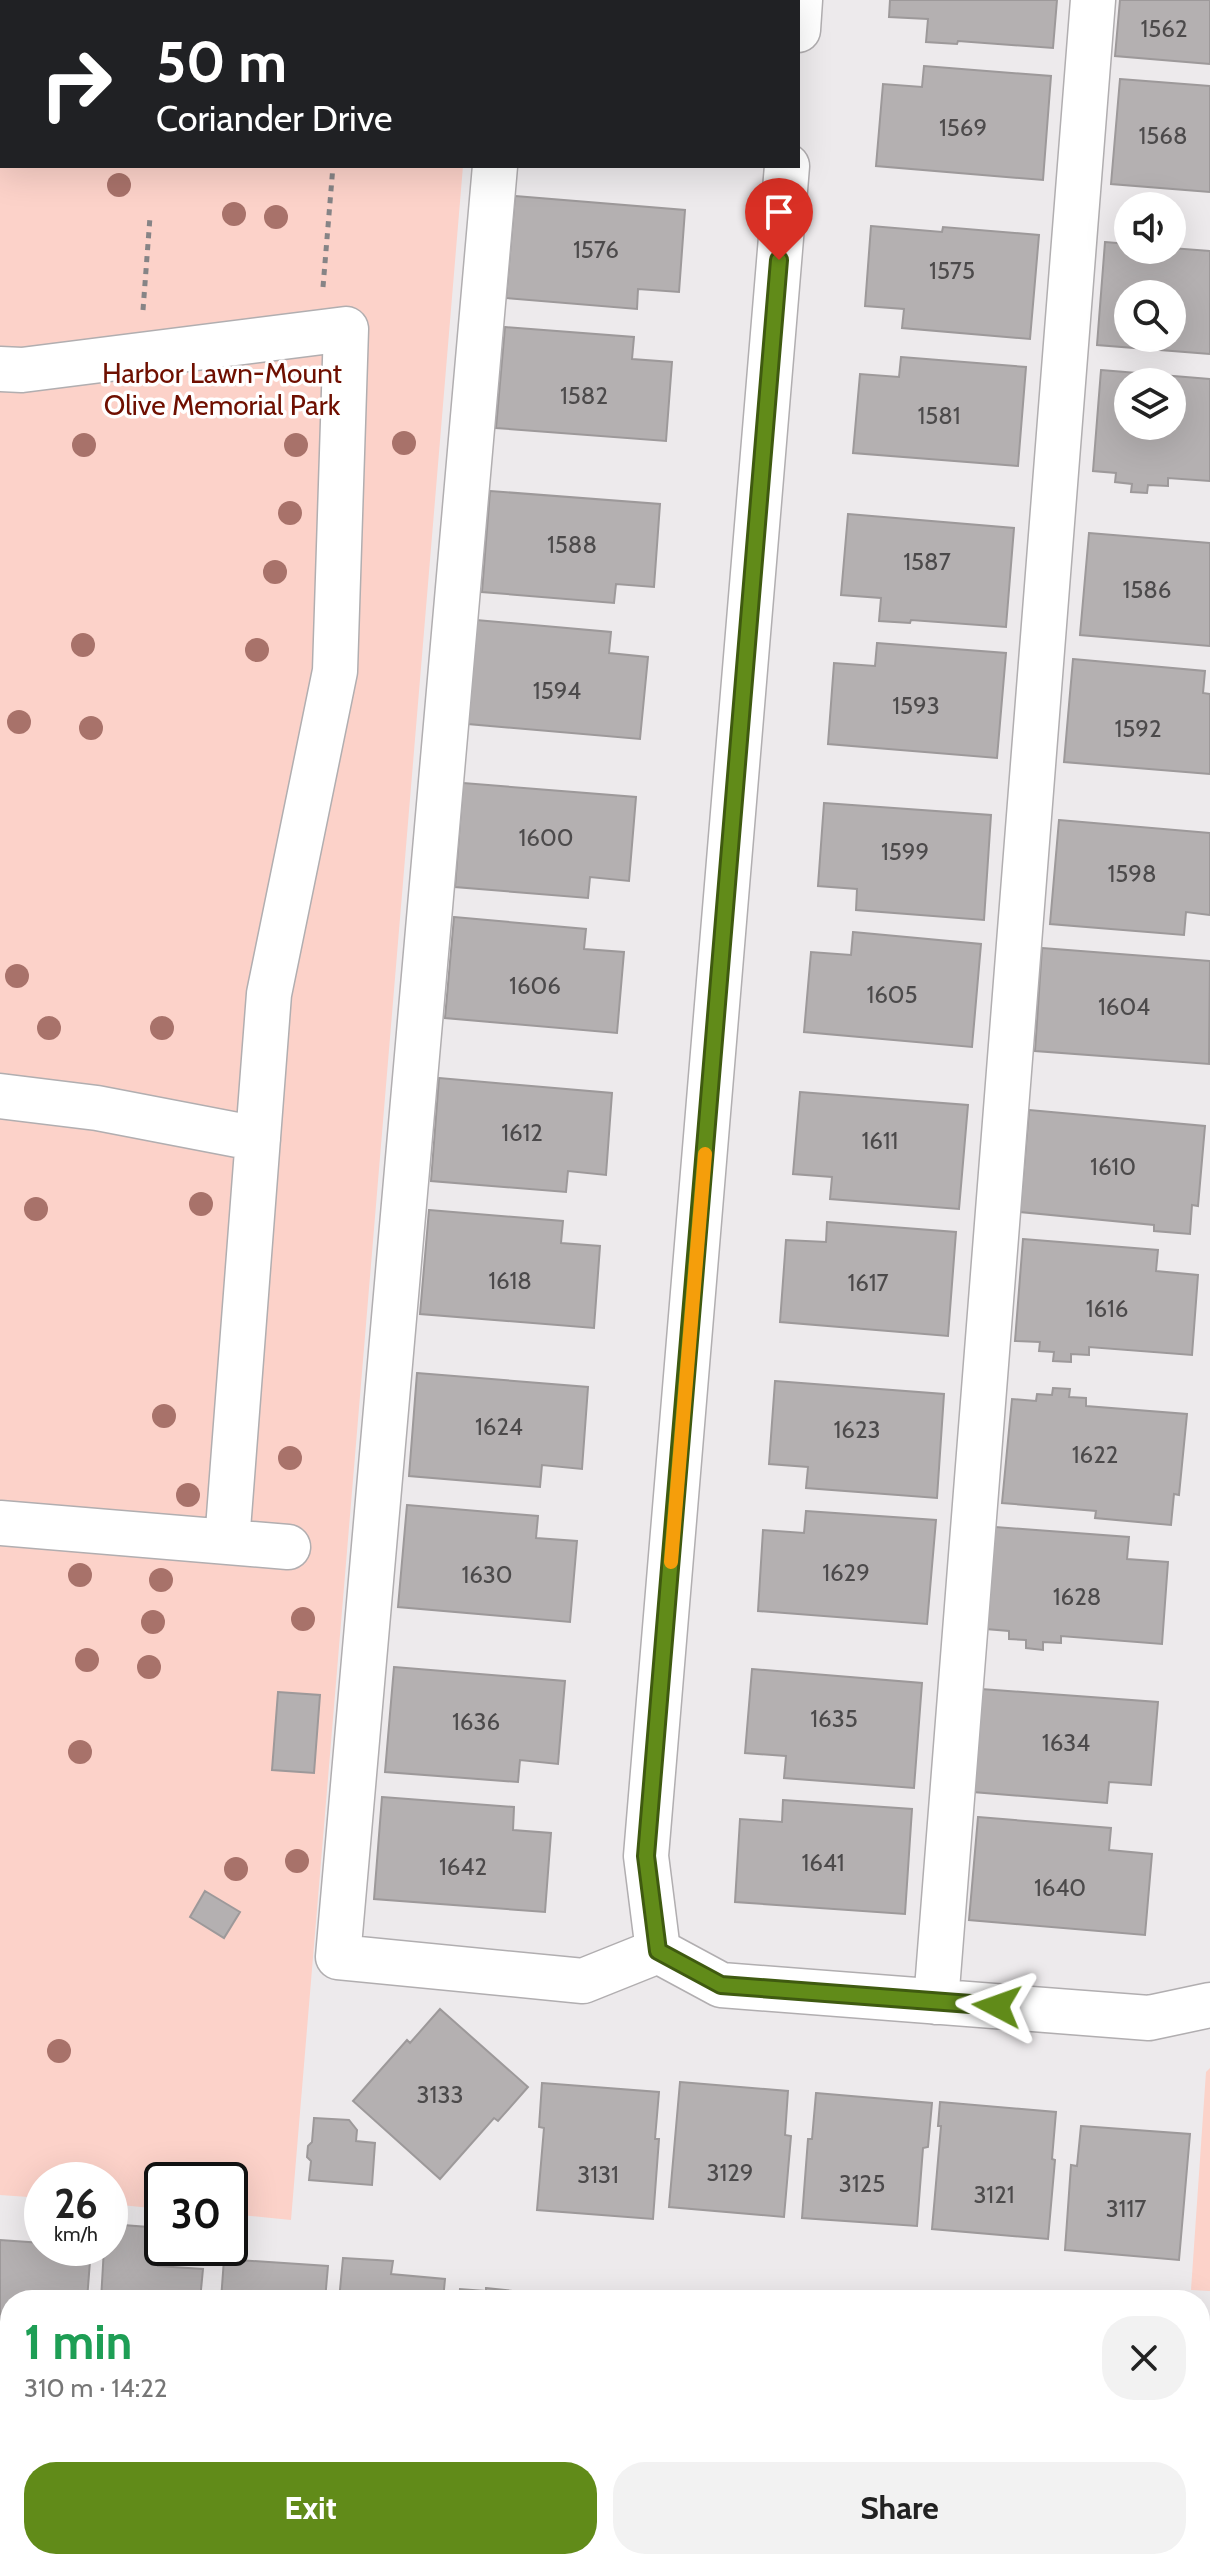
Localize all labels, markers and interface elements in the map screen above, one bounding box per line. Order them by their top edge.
house number: 1562 [1140,14,1188,43]
text: 50 m [156,28,287,96]
icon: right [24,32,128,136]
text: Coriander Drive [156,96,393,140]
house number: 1569 [939,113,987,142]
house number: 1568 [1139,121,1187,150]
pin [745,178,813,260]
icon: arrive [757,190,801,234]
map controls [1114,192,1186,440]
button: sound [1114,192,1186,264]
house number: 1576 [573,235,619,264]
house number: 1575 [929,256,975,285]
button: search [1114,280,1186,352]
park label: Harbor Lawn-Mount Olive Memorial Park [102,356,342,422]
button: layers [1114,368,1186,440]
house number: 1582 [560,381,608,410]
house number: 1581 [917,401,961,430]
house number: 1588 [547,530,597,559]
house number: 1587 [903,547,951,576]
house number: 1586 [1123,575,1171,604]
house number: 1594 [533,676,581,705]
house number: 1593 [892,691,940,720]
house number: 1592 [1114,714,1162,743]
house number: 1600 [519,823,573,852]
house number: 1599 [881,837,929,866]
house number: 1598 [1108,859,1156,888]
house number: 1606 [509,971,561,1000]
house number: 1605 [866,980,918,1009]
house number: 1604 [1098,992,1150,1021]
house number: 1612 [501,1118,543,1147]
house number: 1611 [862,1126,898,1155]
house number: 1610 [1090,1152,1136,1181]
house number: 1618 [488,1266,532,1295]
house number: 1617 [847,1268,889,1297]
house number: 1616 [1086,1294,1128,1323]
house number: 1624 [475,1412,523,1441]
house number: 1623 [833,1415,881,1444]
house number: 1622 [1072,1440,1118,1469]
house number: 1629 [822,1558,870,1587]
house number: 1630 [461,1560,513,1589]
house number: 1628 [1053,1582,1101,1611]
house number: 1635 [810,1704,858,1733]
house number: 1636 [452,1707,500,1736]
house number: 1634 [1042,1728,1090,1757]
house number: 1641 [801,1848,845,1877]
house number: 1642 [439,1852,487,1881]
house number: 1640 [1034,1873,1086,1902]
position arrow [955,1964,1039,2048]
house number: 3133 [417,2080,463,2109]
house number: 3129 [706,2158,754,2187]
house number: 3131 [577,2160,619,2189]
speed limit sign: 30 [144,2162,248,2266]
house number: 3125 [839,2169,885,2198]
text: 26 [54,2179,98,2228]
house number: 3121 [973,2180,1015,2209]
house number: 3117 [1106,2194,1146,2223]
text: km/h [54,2222,98,2246]
text: 1 min [24,2313,132,2371]
button: close [1102,2316,1186,2400]
text: 310 m · 14:22 [24,2372,167,2404]
button: Exit [24,2462,597,2554]
button: Share [613,2462,1186,2554]

